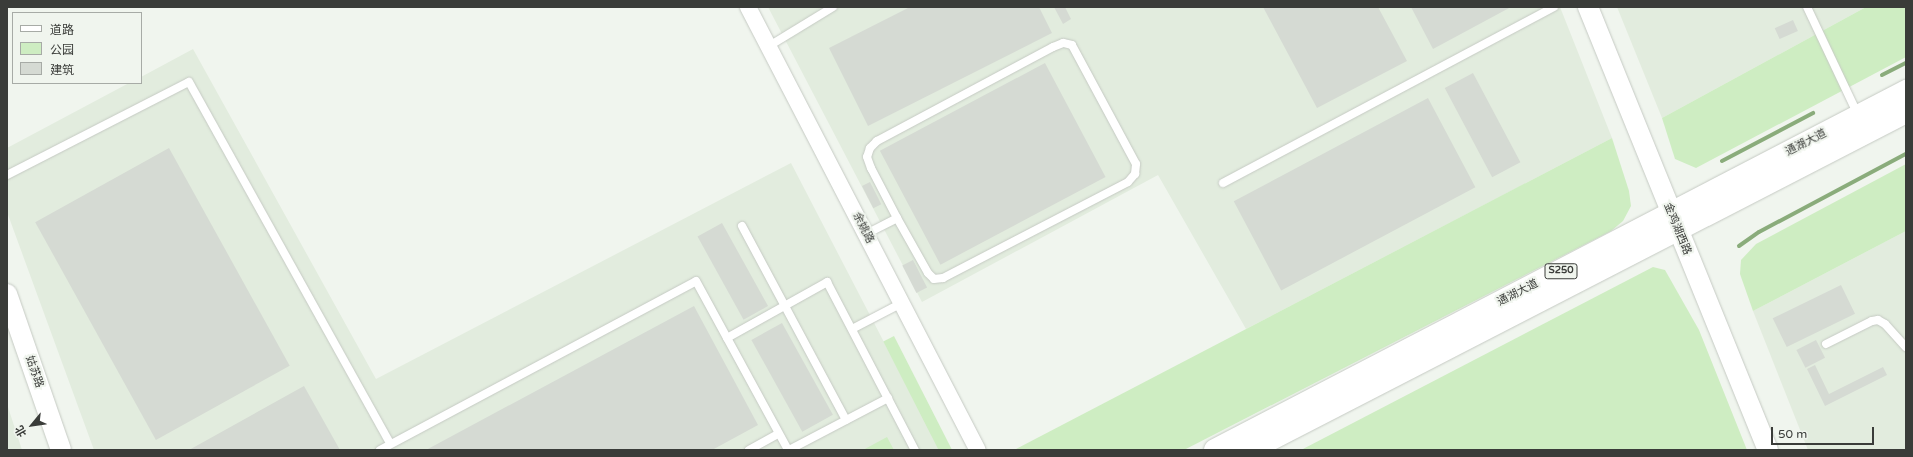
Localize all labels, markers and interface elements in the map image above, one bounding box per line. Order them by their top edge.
legend [12,12,142,84]
text: 道路 [50,23,74,37]
text: 公园 [50,43,74,57]
text: 建筑 [50,63,74,77]
street label: 通湖大道 [1783,127,1829,159]
street label: 金鸡湖西路 [1661,201,1693,257]
street label: 余姚路 [850,210,876,246]
road number: S250 [1544,263,1578,279]
street label: 通湖大道 [1495,277,1541,309]
street label: 姑苏路 [22,354,46,390]
north arrow [12,405,52,445]
scale bar [1773,419,1876,445]
text: 北 [13,423,29,439]
text: 50 m [1778,427,1807,441]

